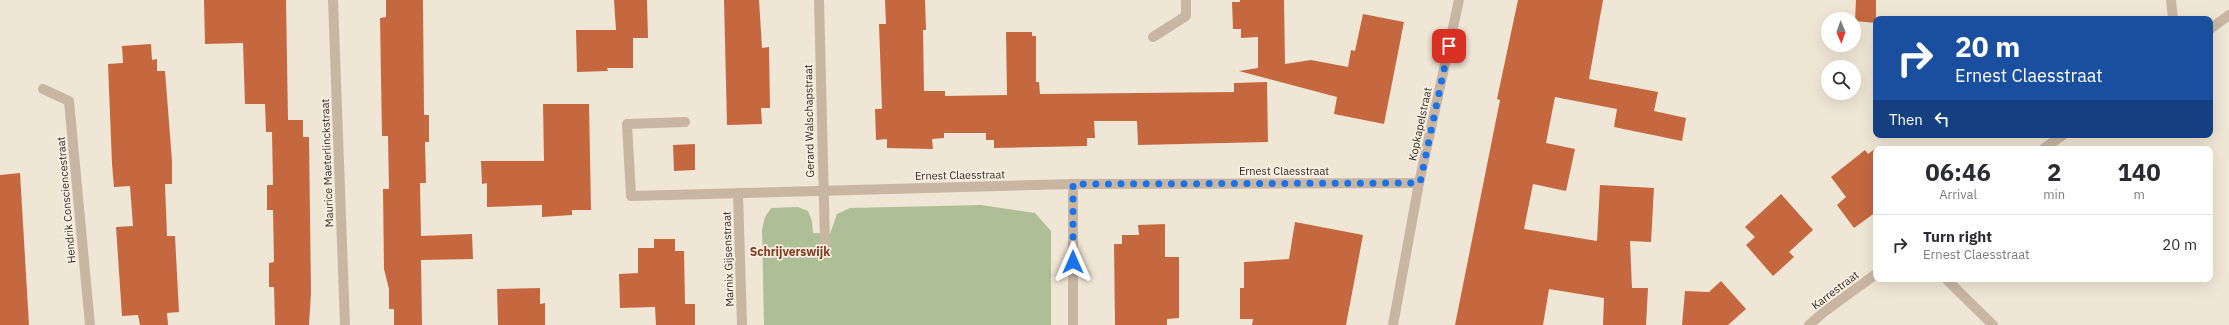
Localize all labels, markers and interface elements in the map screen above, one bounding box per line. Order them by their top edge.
north arrow [1821,12,1861,52]
map controls [1821,12,1861,100]
text: 20 m [1955,28,2020,65]
pin [1432,29,1466,63]
icon: right [1889,32,1941,84]
icon: arrive [1438,35,1460,57]
button: search [1821,60,1861,100]
street label: Gerard Walschapstraat [801,64,817,178]
text: Ernest Claesstraat [1955,64,2103,87]
street label: Kopkapelstraat [1405,86,1435,162]
street label: Maurice Maeterlinckstraat [318,98,336,228]
icon: left [1931,108,1953,130]
text: Then [1889,110,1923,129]
street label: Hendrik Consciencestraat [53,136,79,264]
text: 06:46 [1925,156,1991,188]
text: 2 [2047,156,2061,188]
text: 140 [2117,156,2161,188]
street label: Ernest Claesstraat [1239,164,1329,178]
street label: Ernest Claesstraat [915,167,1005,183]
text: Arrival [1939,186,1977,203]
text: min [2043,186,2065,203]
text: m [2133,186,2145,203]
street label: Marnix Gijsenstraat [719,211,737,307]
text: Turn right [1923,227,1992,246]
icon: right [1889,234,1911,256]
text: 20 m [2162,235,2197,254]
position arrow [1052,241,1094,283]
district label: Schrijverswijk [750,244,830,259]
text: Ernest Claesstraat [1923,246,2030,263]
street label: Karrestraat [1809,268,1861,312]

